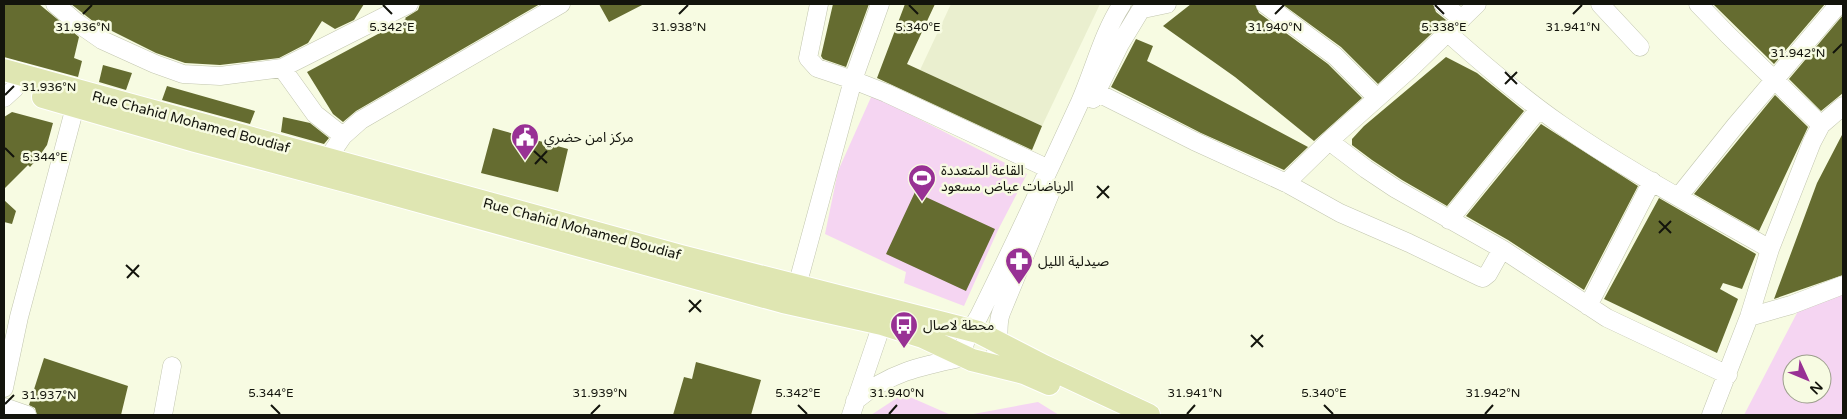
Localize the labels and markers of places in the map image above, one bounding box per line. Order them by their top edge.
public building icon: مركز امن حضري [510,122,540,161]
place label: مركز امن حضري [544,129,634,148]
place label: القاعة المتعددة الرياضات عياض مسعود [941,162,1074,195]
sports icon: القاعة المتعددة الرياضات عياض مسعود [907,163,937,202]
pharmacy icon: صيدلية الليل [1004,246,1034,285]
place label: صيدلية الليل [1038,253,1110,270]
bus stop icon: محطة لاصال [889,310,919,349]
place label: محطة لاصال [923,317,994,334]

